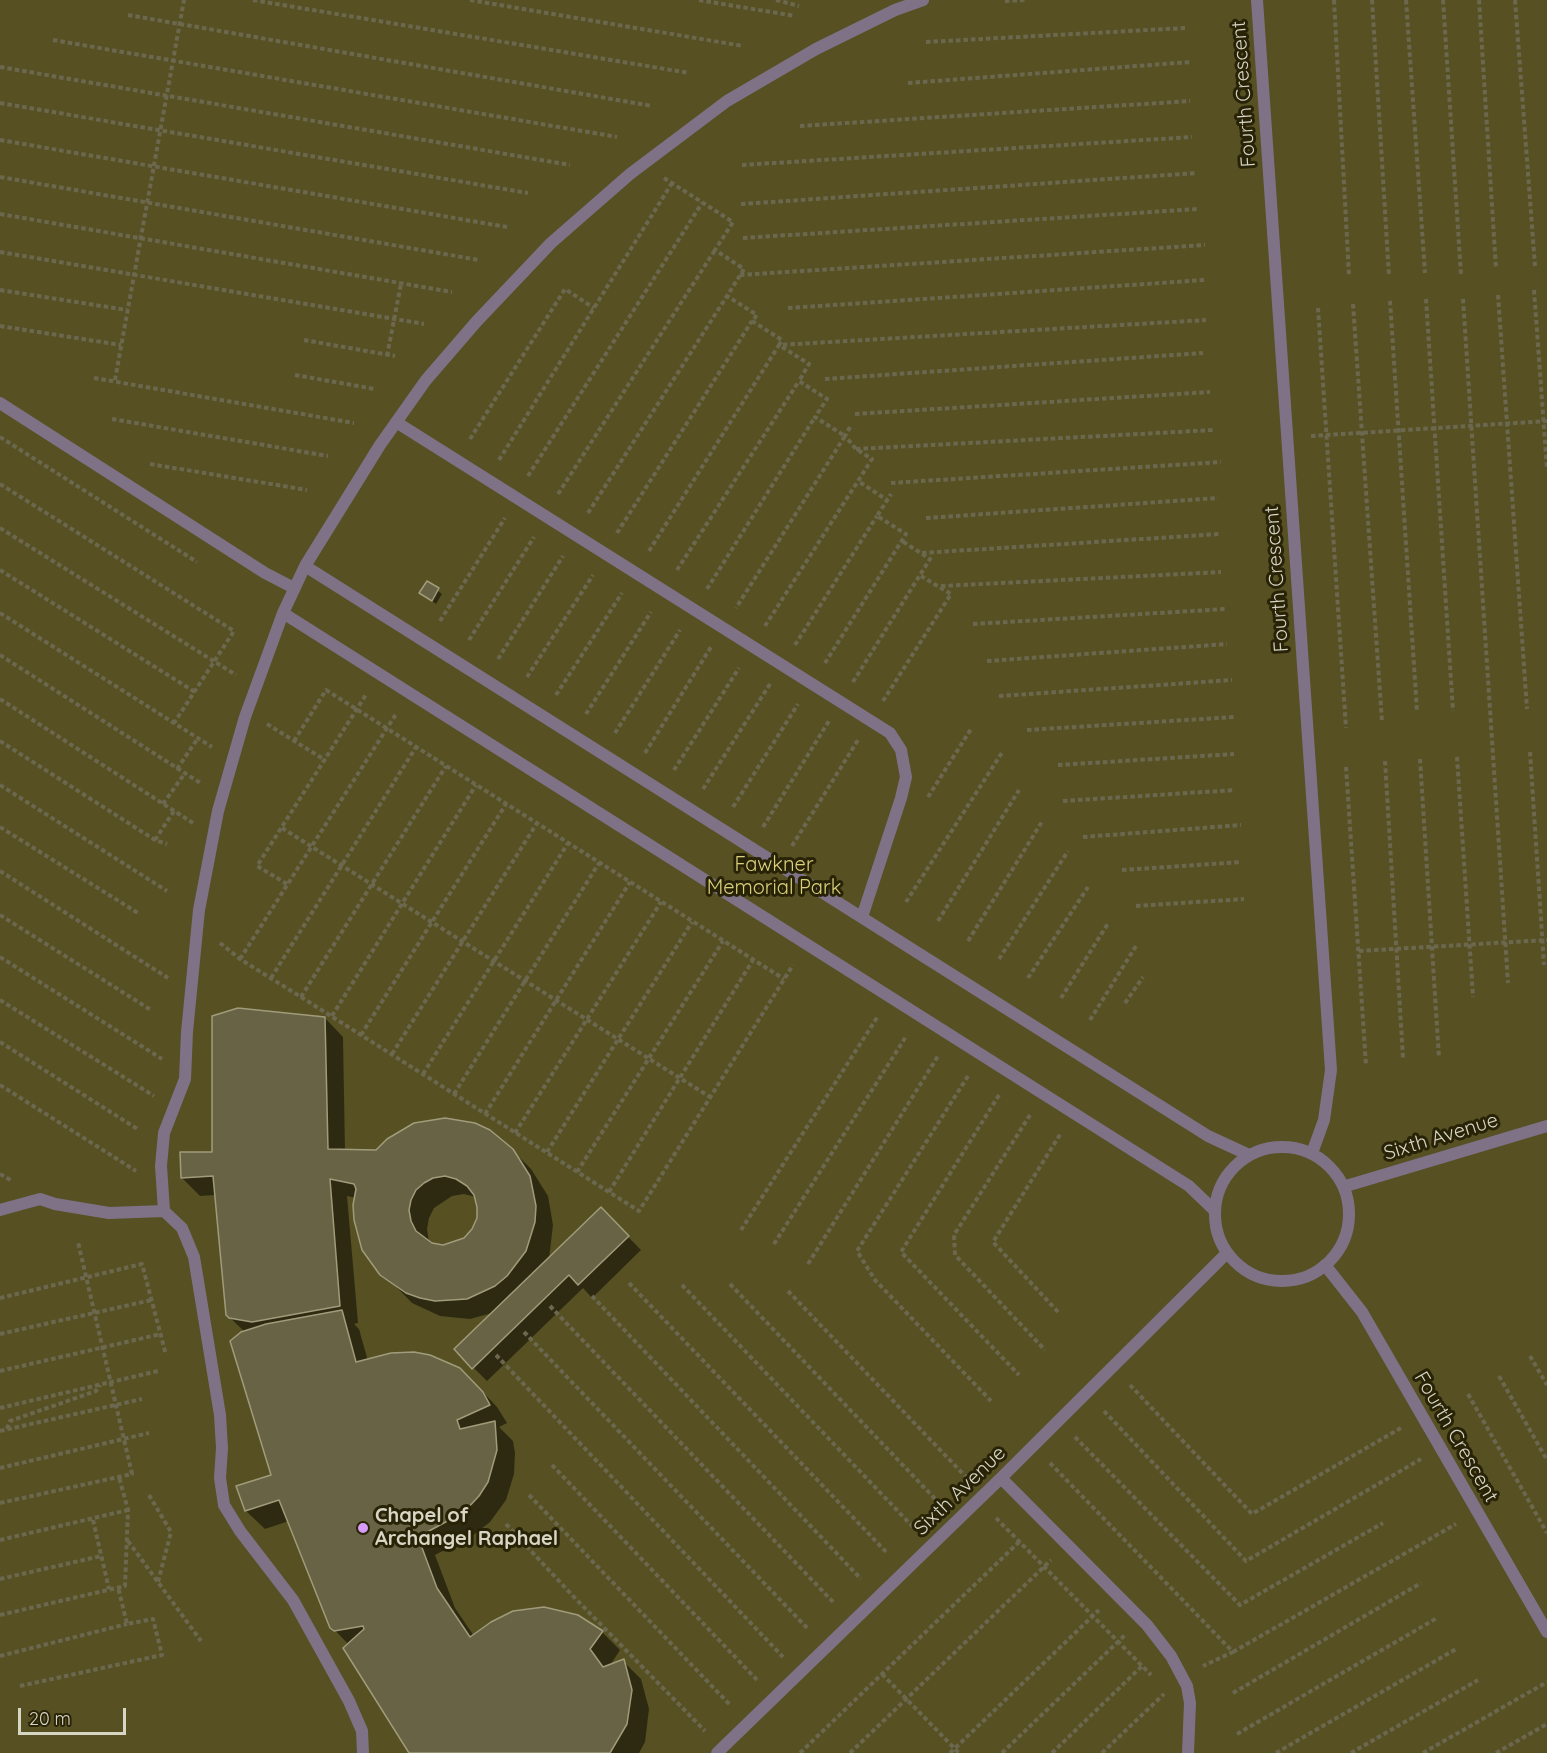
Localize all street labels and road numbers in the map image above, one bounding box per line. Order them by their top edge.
street label: Fourth Crescent [1227,20,1261,168]
street label: Fourth Crescent [1260,505,1294,653]
street label: Sixth Avenue [1381,1108,1501,1166]
street label: Fourth Crescent [1409,1367,1503,1507]
street label: Sixth Avenue [909,1441,1011,1541]

